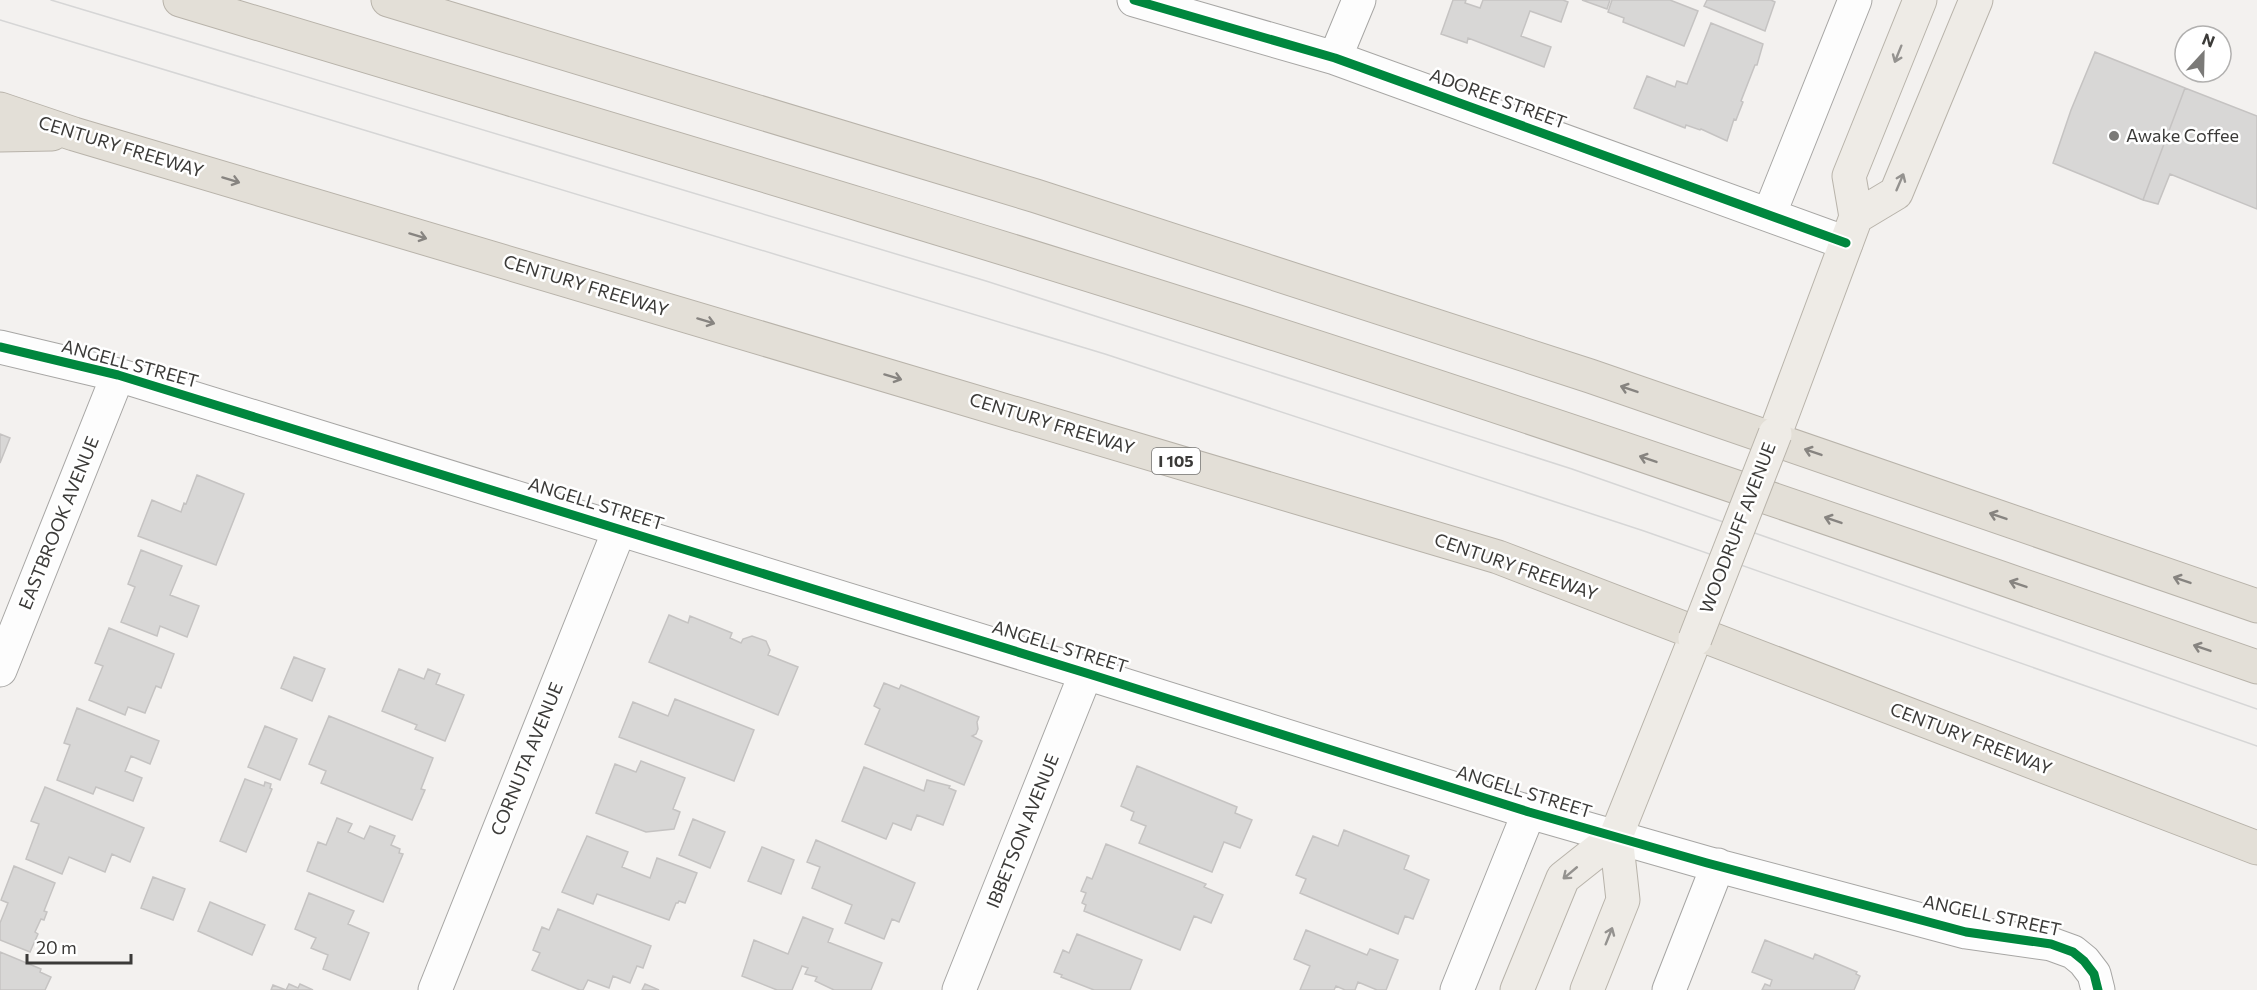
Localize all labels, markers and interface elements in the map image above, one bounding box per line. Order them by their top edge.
north arrow [2173,24,2233,84]
text: N [2200,29,2218,51]
one-way arrow [1892,44,1903,63]
street label: ADOREE STREET [1427,63,1570,133]
street label: CENTURY FREEWAY [36,110,207,182]
place label: Awake Coffee [2126,124,2239,146]
marker: Awake Coffee [2107,129,2121,143]
one-way arrow [1895,173,1907,191]
one-way arrow [221,175,240,186]
one-way arrow [408,231,427,242]
street label: CENTURY FREEWAY [501,249,672,321]
one-way arrow [696,316,715,327]
street label: ANGELL STREET [59,334,201,392]
one-way arrow [883,372,902,383]
one-way arrow [1620,382,1639,393]
street label: CENTURY FREEWAY [967,387,1138,459]
street label: EASTBROOK AVENUE [13,433,103,612]
street label: WOODRUFF AVENUE [1694,439,1780,616]
one-way arrow [1804,446,1823,457]
road number: I 105 [1152,448,1200,474]
one-way arrow [1639,452,1658,463]
street label: ANGELL STREET [526,472,667,534]
one-way arrow [1989,510,2007,521]
one-way arrow [1824,514,1843,525]
street label: CENTURY FREEWAY [1432,528,1601,604]
one-way arrow [2173,573,2192,584]
one-way arrow [2009,578,2028,589]
street label: ANGELL STREET [990,615,1131,677]
one-way arrow [2193,642,2212,653]
street label: CORNUTA AVENUE [485,679,567,838]
street label: CENTURY FREEWAY [1887,697,2056,779]
street label: IBBETSON AVENUE [981,750,1063,911]
street label: ANGELL STREET [1454,760,1595,822]
one-way arrow [1563,866,1578,880]
street label: ANGELL STREET [1921,890,2063,940]
scale bar [27,927,130,965]
one-way arrow [1604,927,1615,945]
text: 20 m [36,936,77,958]

